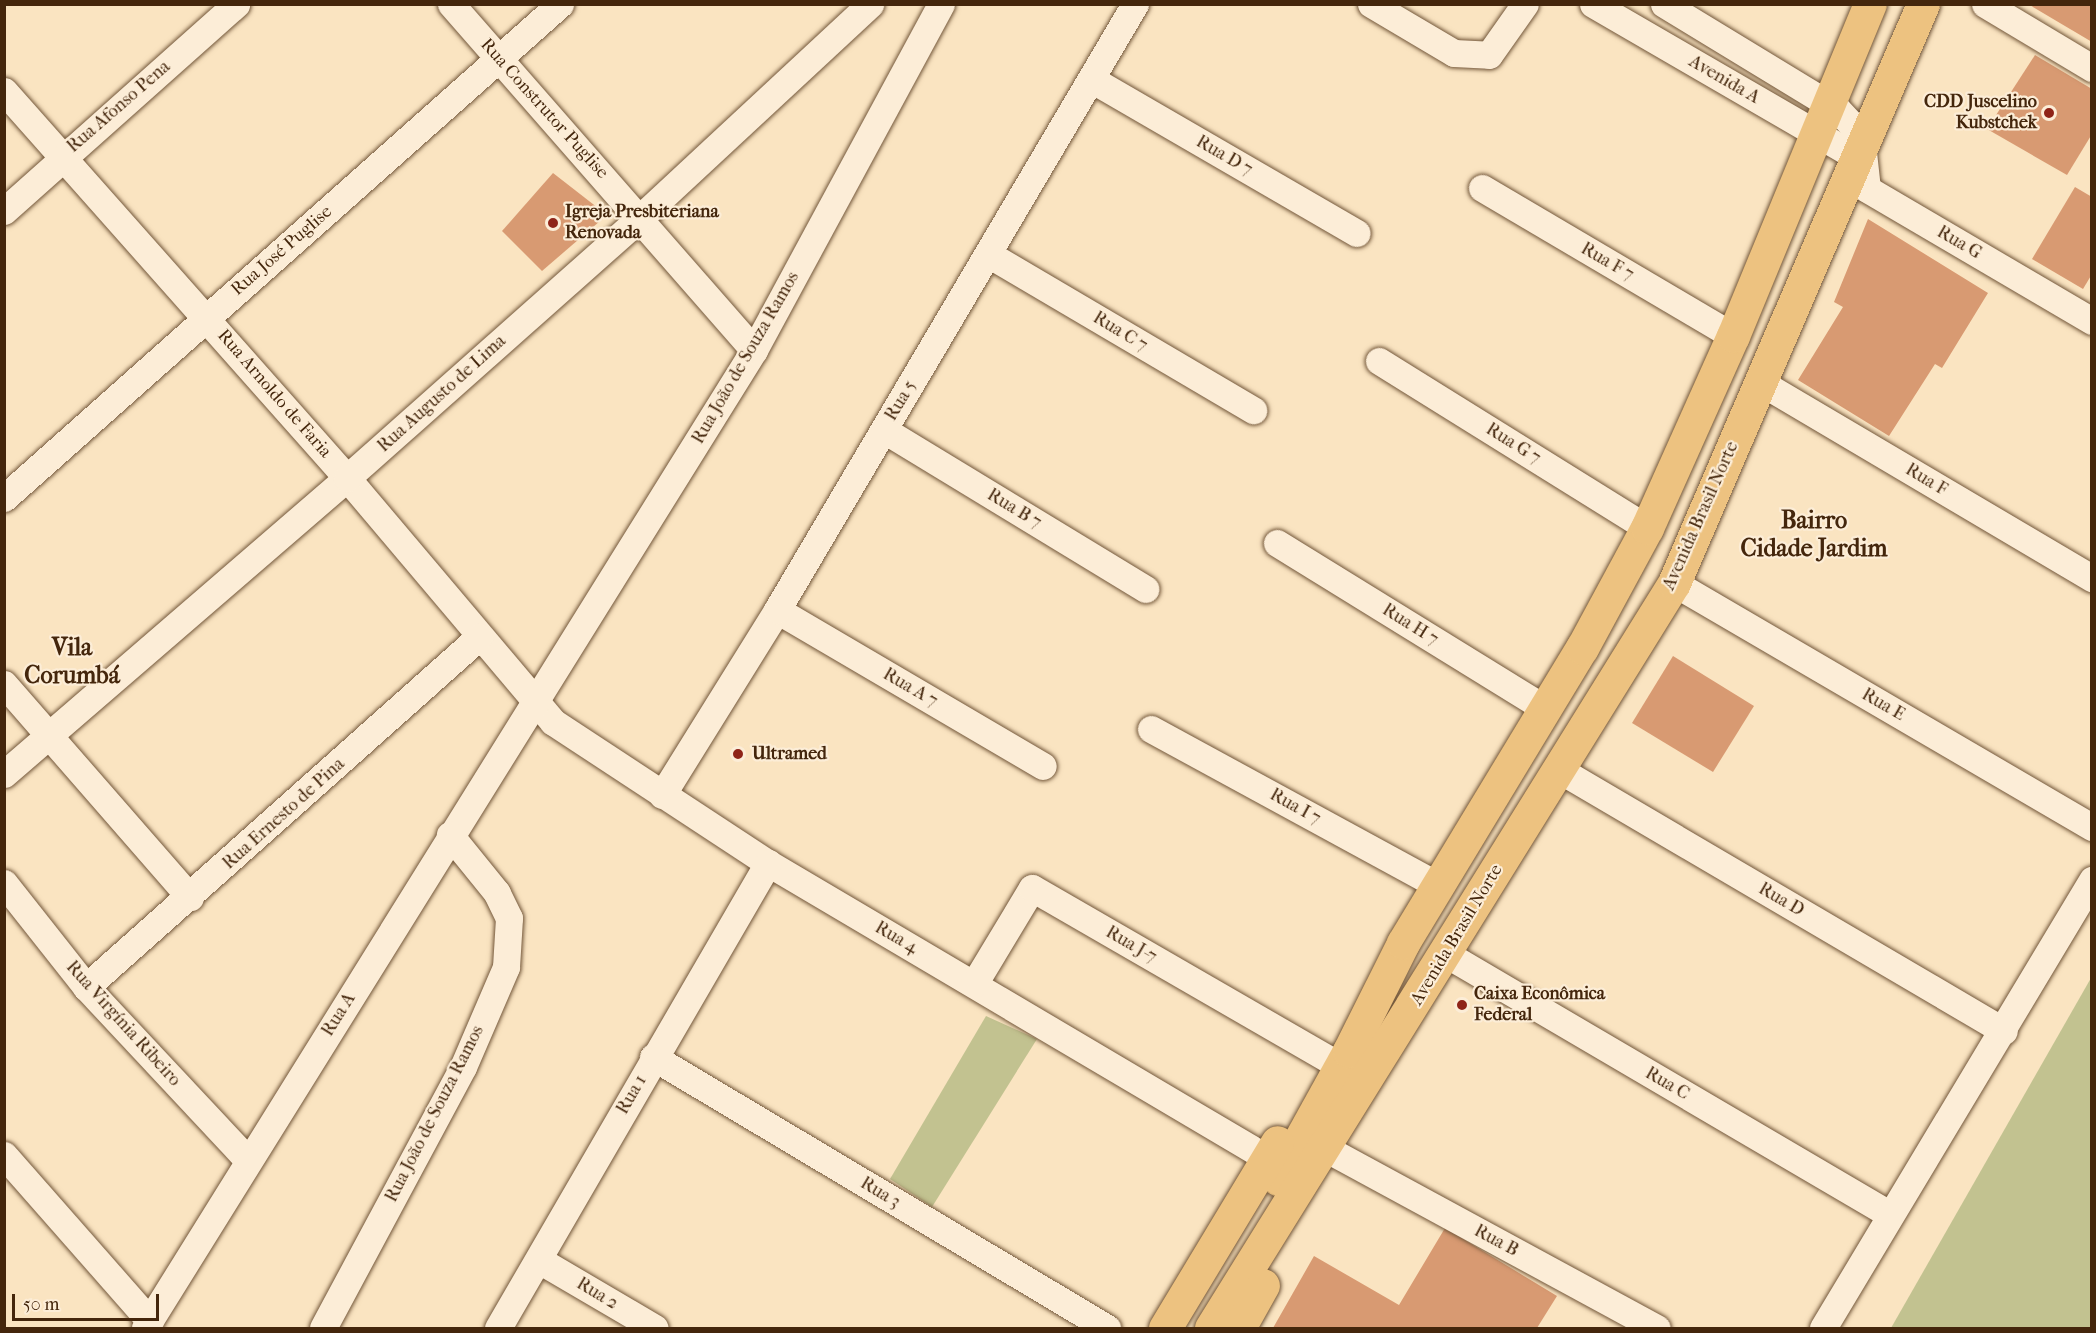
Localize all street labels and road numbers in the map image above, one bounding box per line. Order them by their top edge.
street label: Rua Construtor Puglise [475,34,613,184]
street label: Avenida A [1685,51,1763,109]
street label: Rua Afonso Pena [63,56,175,158]
street label: Rua D 7 [1192,131,1256,181]
street label: Rua José Puglise [227,201,337,301]
street label: Rua G [1933,222,1985,264]
street label: Rua F 7 [1577,238,1637,286]
street label: Rua João de Souza Ramos [688,268,804,448]
street label: Rua C 7 [1089,307,1151,357]
street label: Rua Arnoldo de Faria [212,325,336,463]
street label: Rua Augusto de Lima [373,331,511,457]
street label: Rua 5 [881,377,921,425]
street label: Rua G 7 [1482,419,1544,469]
street label: Avenida Brasil Norte [1659,438,1743,594]
street label: Rua F [1901,459,1951,501]
street label: Rua B 7 [983,484,1045,534]
street label: Rua H 7 [1378,599,1442,651]
street label: Rua A 7 [879,664,941,712]
street label: Rua E [1858,684,1908,726]
street label: Rua Ernesto de Pina [219,754,349,874]
street label: Rua I 7 [1266,784,1324,830]
street label: Avenida Brasil Norte [1406,861,1508,1009]
street label: Rua D [1754,878,1808,922]
street label: Rua 4 [871,917,921,959]
street label: Rua J-7 [1102,922,1160,968]
street label: Rua Virgínia Ribeiro [61,957,185,1091]
street label: Rua A [317,989,361,1041]
street label: Rua João de Souza Ramos [381,1022,489,1206]
street label: Rua C [1641,1063,1693,1105]
street label: Rua 1 [612,1072,652,1118]
street label: Rua 3 [856,1173,904,1213]
street label: Rua B [1470,1220,1522,1262]
street label: Rua 2 [572,1273,622,1315]

